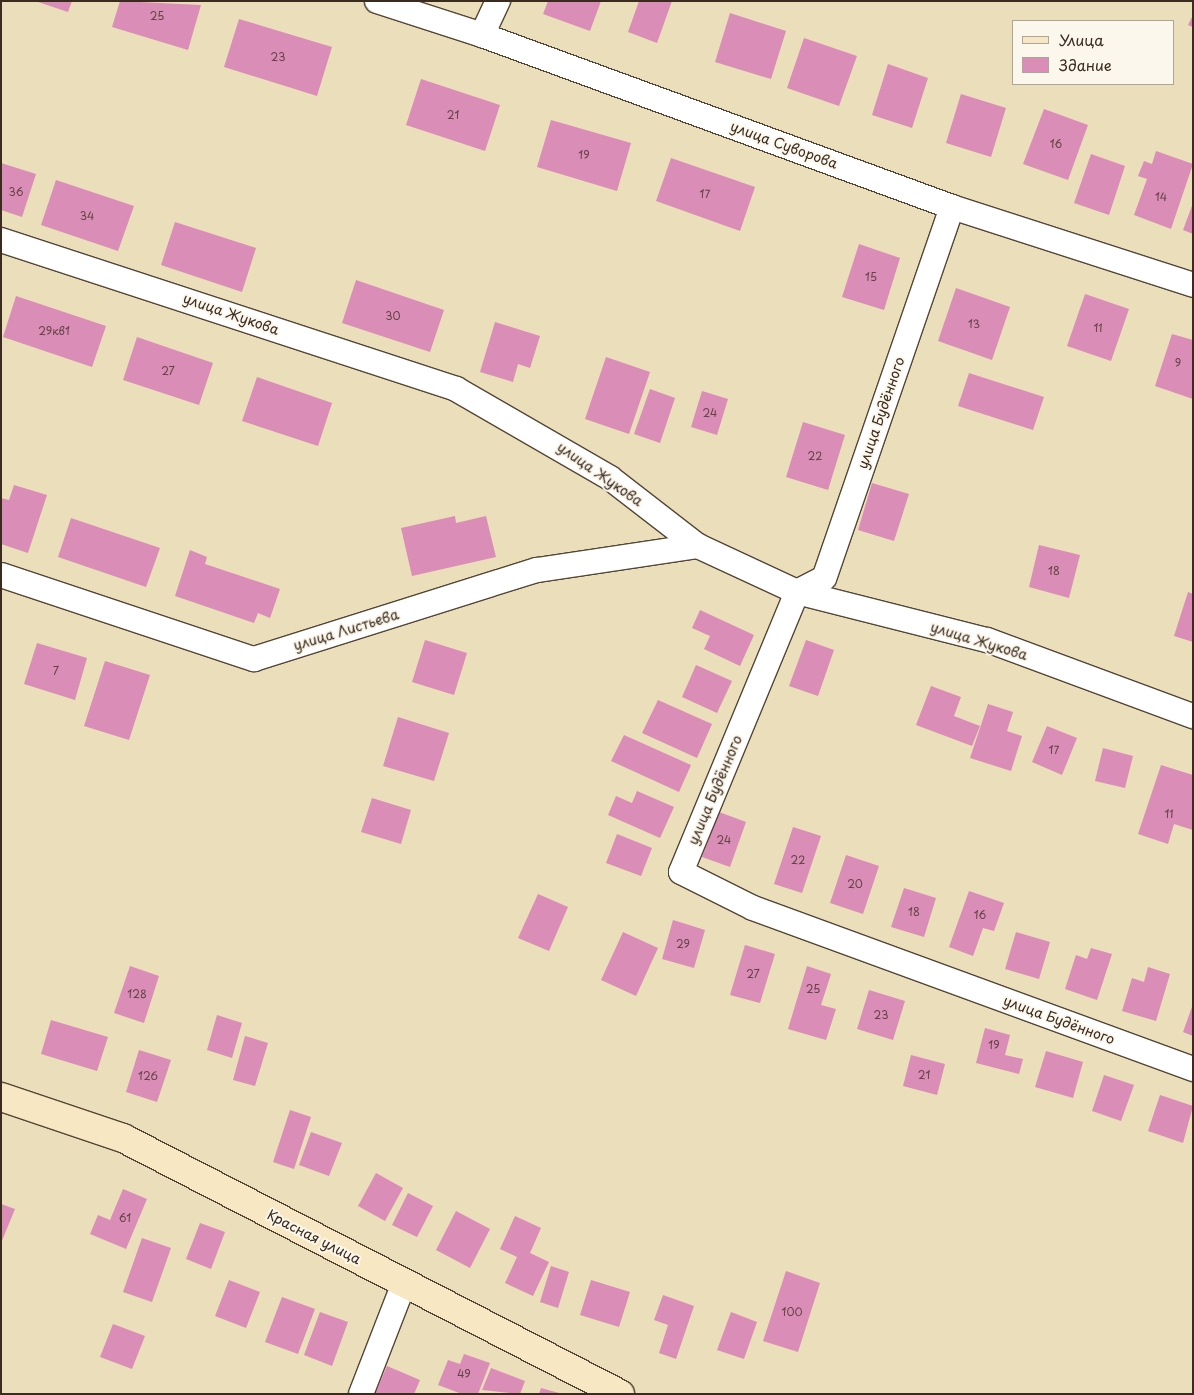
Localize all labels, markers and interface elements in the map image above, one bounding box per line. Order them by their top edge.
house number: 25 [150,9,164,23]
legend [1012,20,1174,85]
text: Улица [1059,28,1104,51]
house number: 23 [271,50,285,64]
text: Здание [1059,53,1112,76]
house number: 21 [447,108,459,122]
street label: улица Суворова [728,118,840,172]
house number: 16 [1050,137,1062,151]
house number: 19 [578,148,590,162]
house number: 36 [9,185,23,199]
house number: 17 [700,187,710,201]
house number: 14 [1155,190,1167,204]
house number: 34 [80,209,94,223]
house number: 15 [865,270,877,284]
street label: улица Жукова [181,290,281,338]
house number: 30 [385,309,401,323]
house number: 13 [968,317,980,331]
house number: 11 [1093,321,1103,335]
house number: 29кв1 [38,324,70,338]
street label: улица Будённого [854,354,908,472]
house number: 9 [1175,356,1181,370]
house number: 27 [161,364,175,378]
house number: 24 [703,406,717,420]
street label: улица Жукова [554,438,646,510]
house number: 22 [808,449,822,463]
house number: 18 [1048,564,1060,578]
street label: улица Листьева [291,606,401,654]
street label: улица Жукова [928,618,1030,664]
house number: 7 [53,664,59,678]
street label: улица Будённого [684,732,746,848]
house number: 17 [1049,743,1059,757]
house number: 11 [1164,807,1174,821]
house number: 24 [717,833,731,847]
house number: 22 [791,853,805,867]
house number: 20 [847,877,863,891]
house number: 18 [908,905,920,919]
house number: 16 [974,908,986,922]
house number: 29 [676,937,690,951]
house number: 27 [746,967,760,981]
house number: 25 [806,982,820,996]
house number: 128 [127,987,147,1001]
street label: улица Будённого [1001,992,1117,1048]
house number: 23 [874,1008,888,1022]
house number: 19 [988,1038,1000,1052]
house number: 21 [918,1068,930,1082]
house number: 126 [138,1069,158,1083]
street label: Красная улица [264,1206,364,1268]
house number: 61 [119,1211,131,1225]
house number: 100 [781,1305,803,1319]
house number: 49 [457,1367,471,1381]

